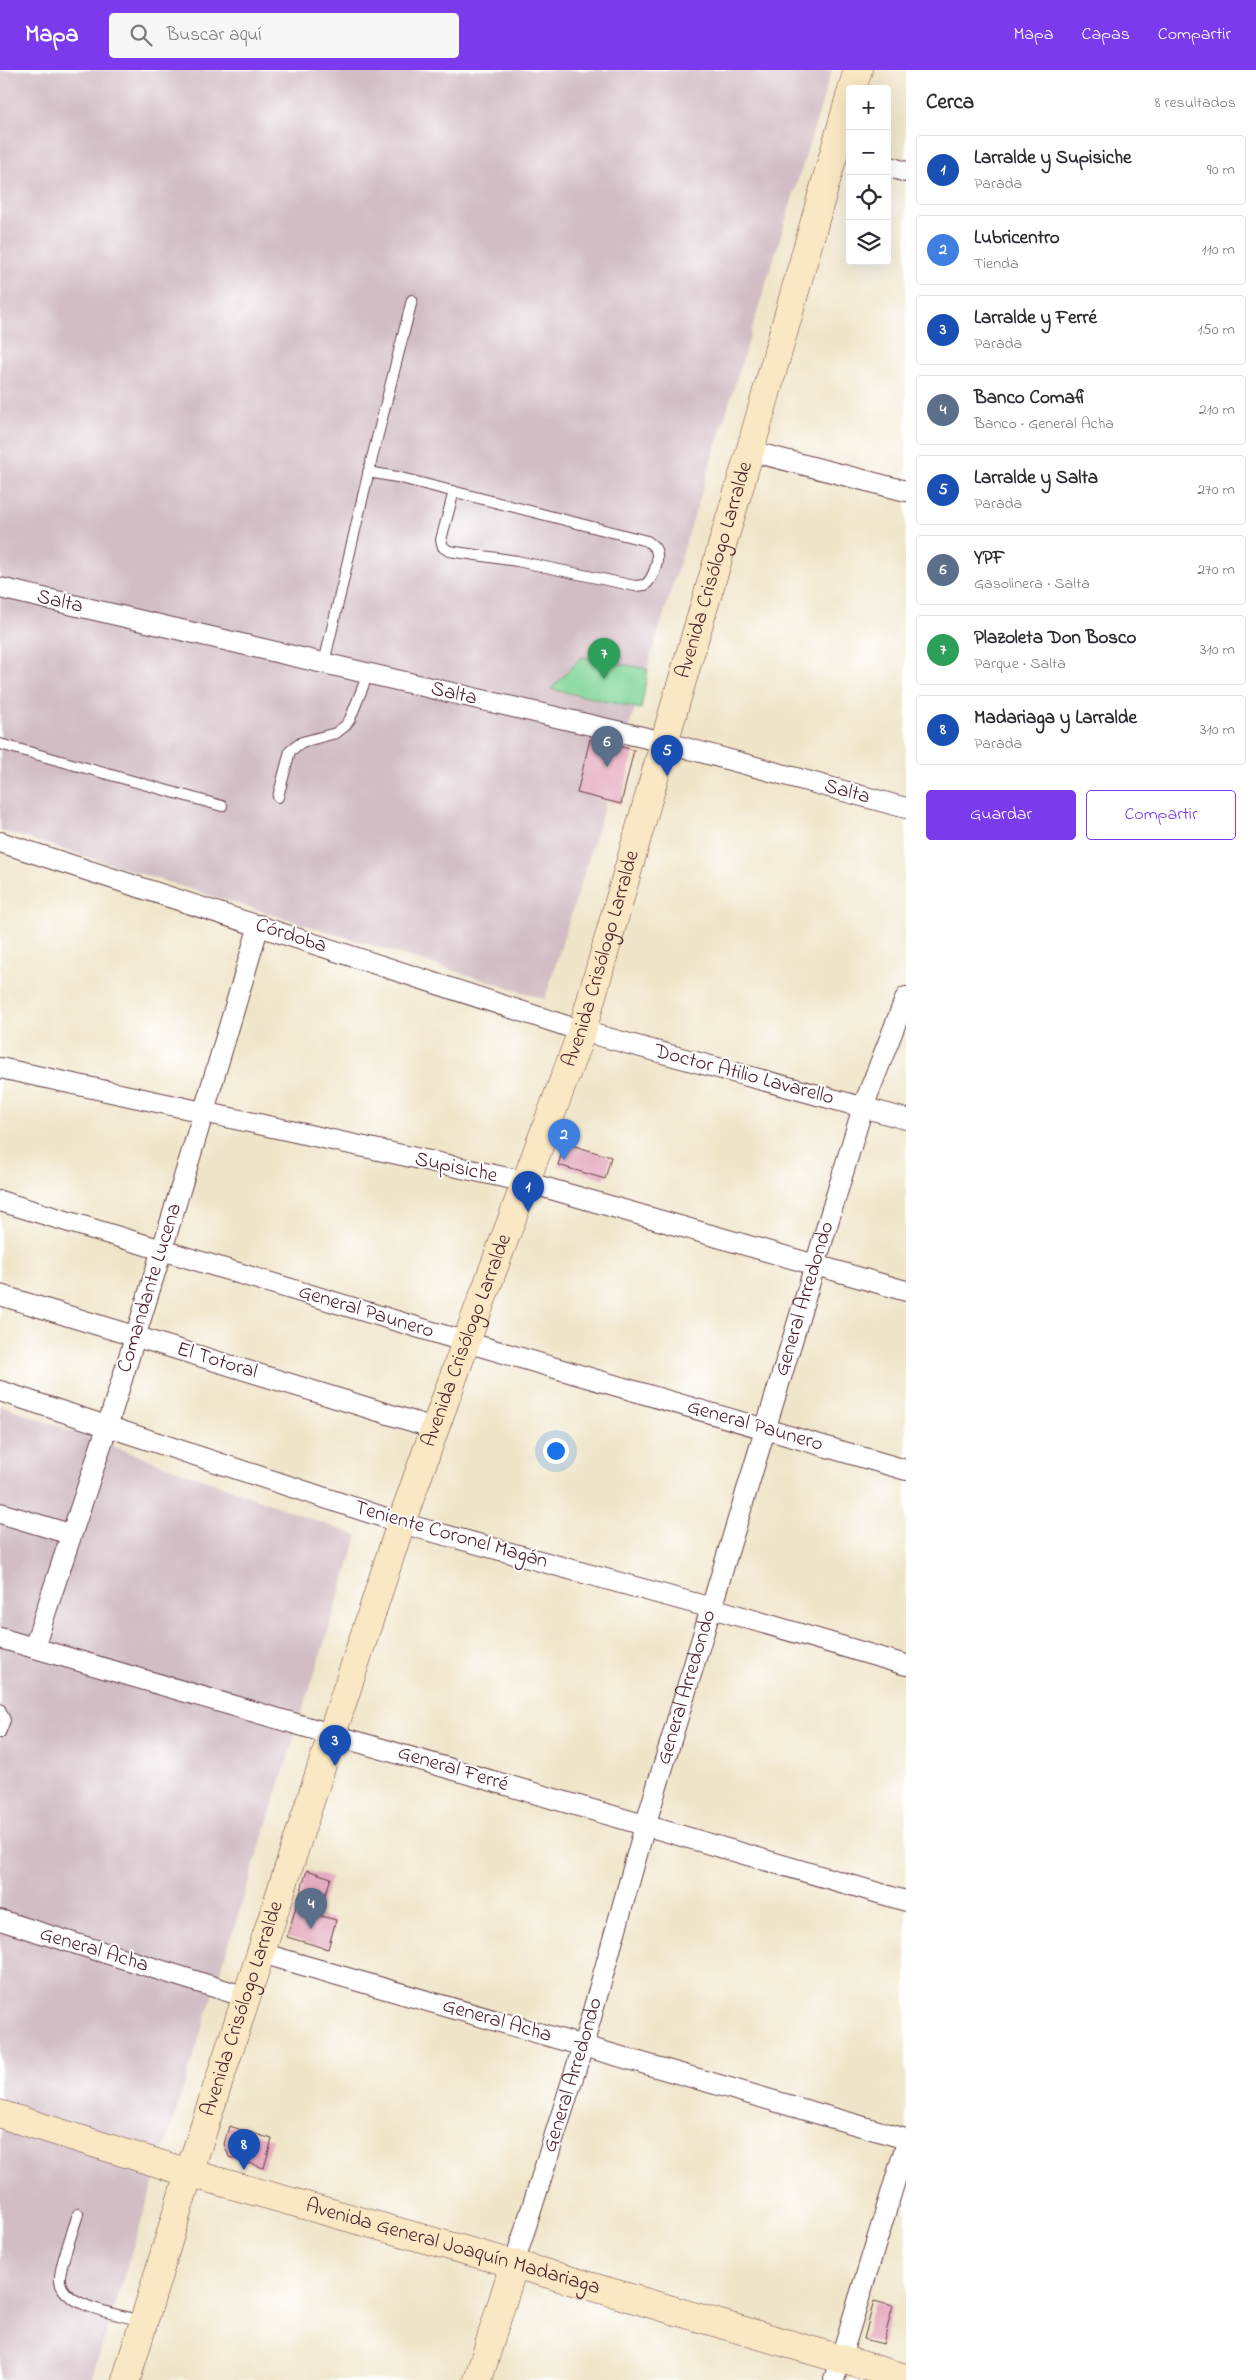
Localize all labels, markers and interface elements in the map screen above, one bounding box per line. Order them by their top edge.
search box [109,13,459,58]
text: Mapa [25,18,79,53]
icon: search [127,21,155,49]
text: Buscar aquí [167,22,262,49]
text: Mapa [1013,22,1054,48]
text: Capas [1082,22,1130,48]
text: Compartir [1158,22,1231,48]
map controls [846,85,891,265]
button: + [846,85,891,130]
text: Cerca [926,88,974,118]
text: 8 resultados [1154,91,1236,115]
button: − [846,130,891,175]
text: Larralde y Supisiche [974,145,1132,172]
text: 1 [940,158,946,182]
text: 90 m [1207,158,1235,182]
text: Parada [974,172,1022,196]
button: locate [846,175,891,220]
button: layers [846,220,891,265]
text: Lubricentro [974,225,1060,252]
text: 2 [939,238,947,262]
text: 110 m [1201,238,1235,262]
text: Tienda [974,252,1019,276]
text: Larralde y Ferré [974,305,1097,332]
text: 3 [940,318,946,342]
text: 150 m [1197,318,1235,342]
text: Parada [974,332,1022,356]
text: Banco Comafi [974,385,1087,412]
text: 4 [940,398,946,422]
text: 210 m [1199,398,1235,422]
text: Banco · General Acha [974,412,1114,436]
street label: Avenida Crisólogo Larralde [669,457,761,682]
text: Larralde y Salta [974,465,1098,492]
text: 5 [938,478,948,502]
text: 270 m [1197,478,1235,502]
text: Parada [974,492,1022,516]
text: YPF [974,545,1005,572]
text: 6 [939,558,947,582]
text: 270 m [1197,558,1235,582]
text: Gasolinera · Salta [974,572,1090,596]
street label: Salta [34,582,86,622]
text: Plazoleta Don Bosco [974,625,1136,652]
pin: 7 [588,638,620,679]
text: 7 [940,638,946,662]
text: 310 m [1200,638,1235,662]
text: Parque · Salta [974,652,1066,676]
street label: Salta [428,674,480,714]
text: Madariaga y Larralde [974,705,1137,732]
text: 8 [940,718,946,742]
text: 310 m [1200,718,1235,742]
pin: 6 [591,726,623,767]
text: Parada [974,732,1022,756]
pin: 5 [651,735,683,776]
street label: Salta [821,771,873,813]
button: Guardar [926,790,1076,840]
button: Compartir [1086,790,1236,840]
street label: Avenida Crisólogo Larralde [555,846,648,1072]
street label: Córdoba [251,910,331,962]
street label: Doctor Atilio Lavarello [650,1036,837,1113]
pin: 2 [548,1119,580,1160]
street label: Supisiche [412,1145,501,1192]
pin: 1 [512,1171,544,1212]
street label: Comandante Lucena [110,1200,190,1376]
street label: General Arredondo [767,1218,842,1380]
street label: Avenida Crisólogo Larralde [414,1229,520,1451]
street label: General Paunero [295,1277,438,1347]
street label: El Totoral [173,1335,261,1387]
street label: General Paunero [683,1392,827,1460]
your location [543,1438,569,1464]
street label: Teniente Coronel Magán [350,1493,551,1579]
street label: General Arredondo [649,1606,725,1768]
pin: 3 [319,1725,351,1766]
street label: General Ferré [394,1738,513,1800]
pin: 4 [295,1888,327,1929]
street label: Avenida Crisólogo Larralde [193,1897,292,2120]
street label: General Acha [36,1919,152,1981]
street label: General Acha [439,1991,555,2051]
street label: General Arredondo [535,1994,611,2156]
pin: 8 [228,2129,260,2170]
street label: Avenida General Joaquín Madariaga [302,2191,604,2303]

